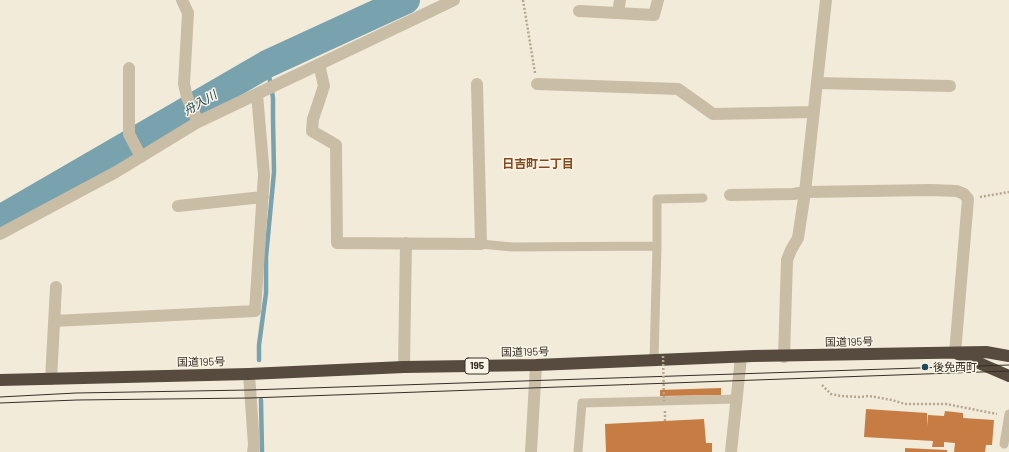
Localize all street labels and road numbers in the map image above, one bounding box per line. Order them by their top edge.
street label: 国道195号 [825,335,873,349]
street label: 国道195号 [501,345,549,359]
street label: 国道195号 [177,355,225,369]
road number: 195 [465,358,489,374]

